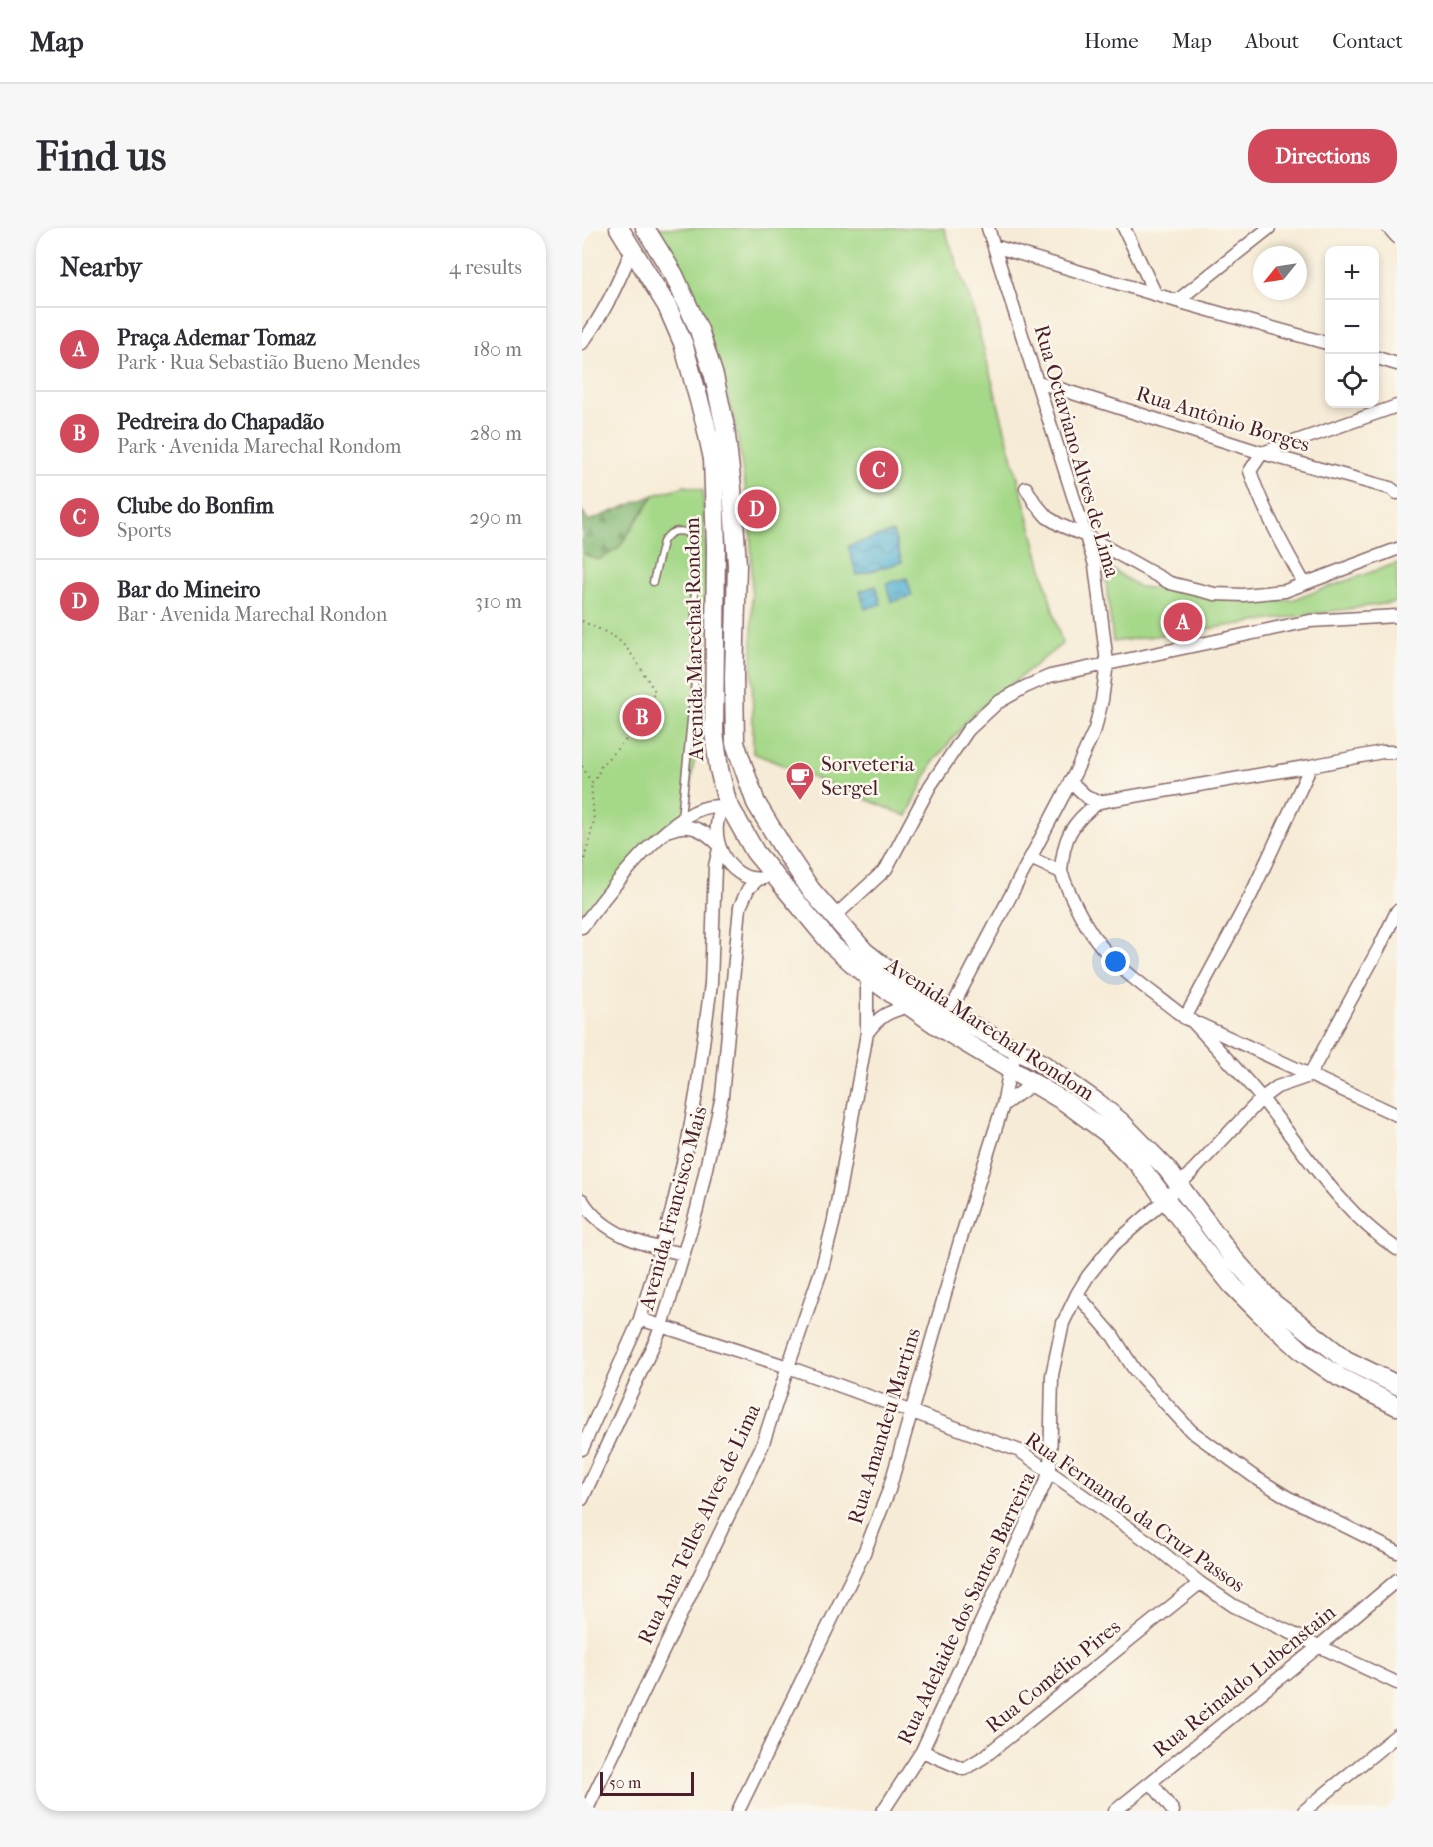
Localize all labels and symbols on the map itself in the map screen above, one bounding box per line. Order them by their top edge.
north arrow [1253,246,1307,300]
street label: Rua Octaviano Alves de Lima [1029,322,1125,580]
street label: Rua Antônio Borges [1133,381,1313,457]
pin: C [860,448,898,492]
pin: D [738,486,777,532]
street label: Avenida Marechal Rondom [680,516,708,762]
pin: A [1164,600,1202,644]
pin: B [622,694,662,740]
place label: Sorveteria Sergel [821,752,915,800]
cafe icon: Sorveteria Sergel [784,760,816,802]
your location [1101,947,1130,976]
street label: Avenida Marechal Rondom [880,952,1099,1106]
street label: Avenida Francisco Mais [634,1103,712,1314]
street label: Rua Amandeu Martins [843,1325,925,1527]
street label: Rua Ana Telles Alves de Lima [633,1400,765,1648]
street label: Rua Fernando da Cruz Passos [1021,1427,1250,1597]
street label: Rua Adelaide dos Santos Barreira [892,1468,1040,1748]
street label: Rua Reinaldo Lubenstain [1148,1600,1340,1762]
street label: Rua Comélio Pires [981,1614,1125,1738]
scale bar [600,1769,694,1796]

